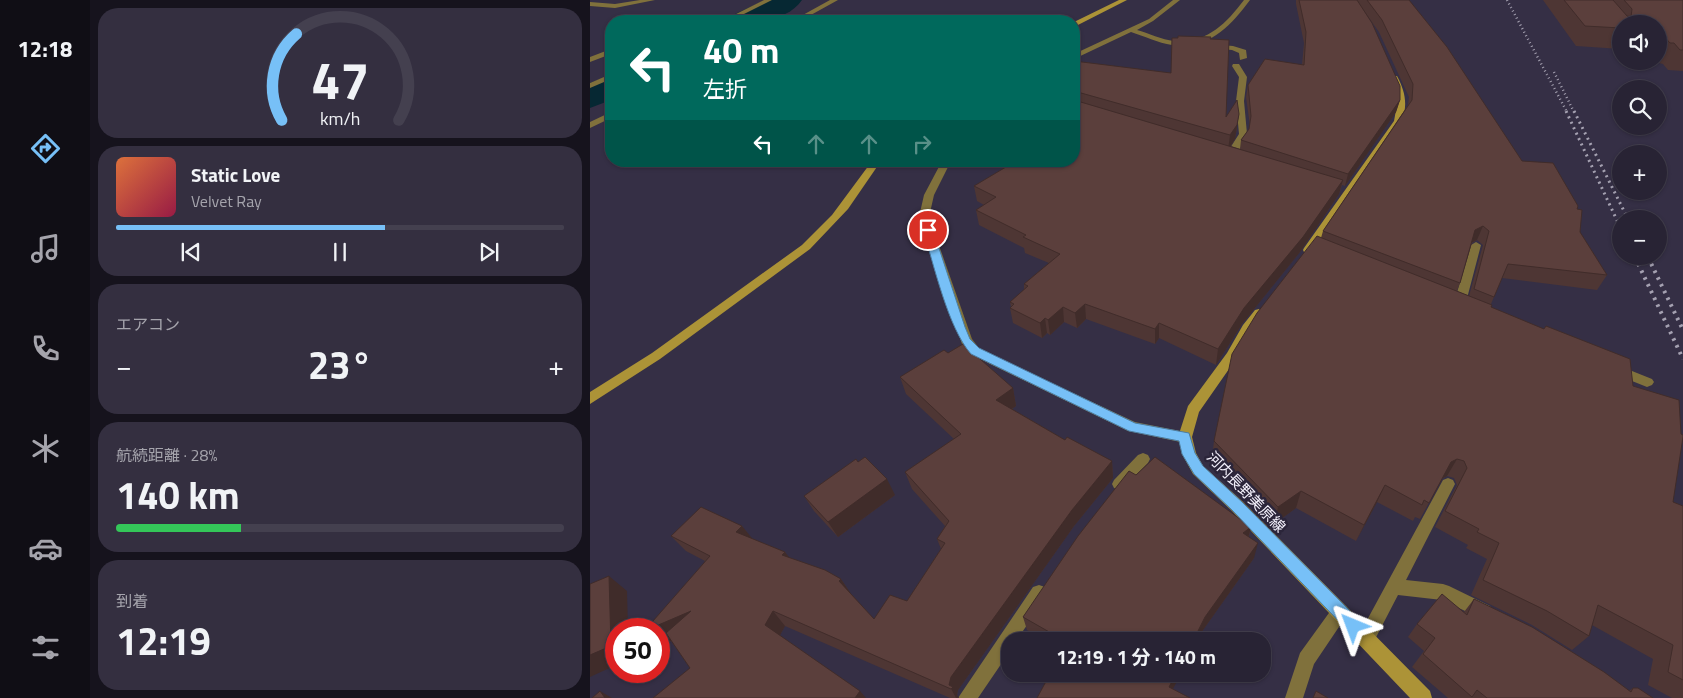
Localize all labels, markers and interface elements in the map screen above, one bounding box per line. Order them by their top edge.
map controls [1612,15,1667,265]
button: sound [1612,15,1667,70]
text: 40 m [703,23,779,77]
text: 12:18 [18,32,72,66]
icon: left [620,35,685,100]
text: 47 [311,40,369,119]
text: 左折 [703,72,747,106]
button: search [1612,80,1667,135]
text: km/h [320,105,360,132]
icon: left [749,130,777,158]
icon: ahead [802,130,830,158]
icon: ahead [855,130,883,158]
icon: right [908,130,936,158]
icon: directions [28,131,63,166]
button: + [1612,145,1667,200]
text: Static Love [191,160,280,189]
text: Velvet Ray [191,189,262,213]
pin [907,209,949,251]
button: − [1612,210,1667,265]
icon: arrive [914,216,942,244]
icon: music [28,231,63,266]
icon: previous [177,238,205,266]
icon: pause [326,238,354,266]
icon: next [475,238,503,266]
text: エアコン [116,312,180,336]
icon: phone [28,331,63,366]
text: 23° [308,336,372,394]
text: − [116,344,132,387]
text: + [548,344,564,387]
icon: climate [28,431,63,466]
text: 航続距離 · 28% [116,443,217,467]
street label: 河内長野美原線 [1202,446,1291,537]
text: 140 km [116,466,240,524]
icon: car [28,531,63,566]
text: 到着 [116,589,148,613]
position arrow [1326,599,1378,651]
text: 12:19 [116,612,211,670]
speed limit sign: 50 [605,618,670,683]
icon: filters [28,630,63,665]
text: 12:19 · 1 分 · 140 m [1056,642,1216,671]

